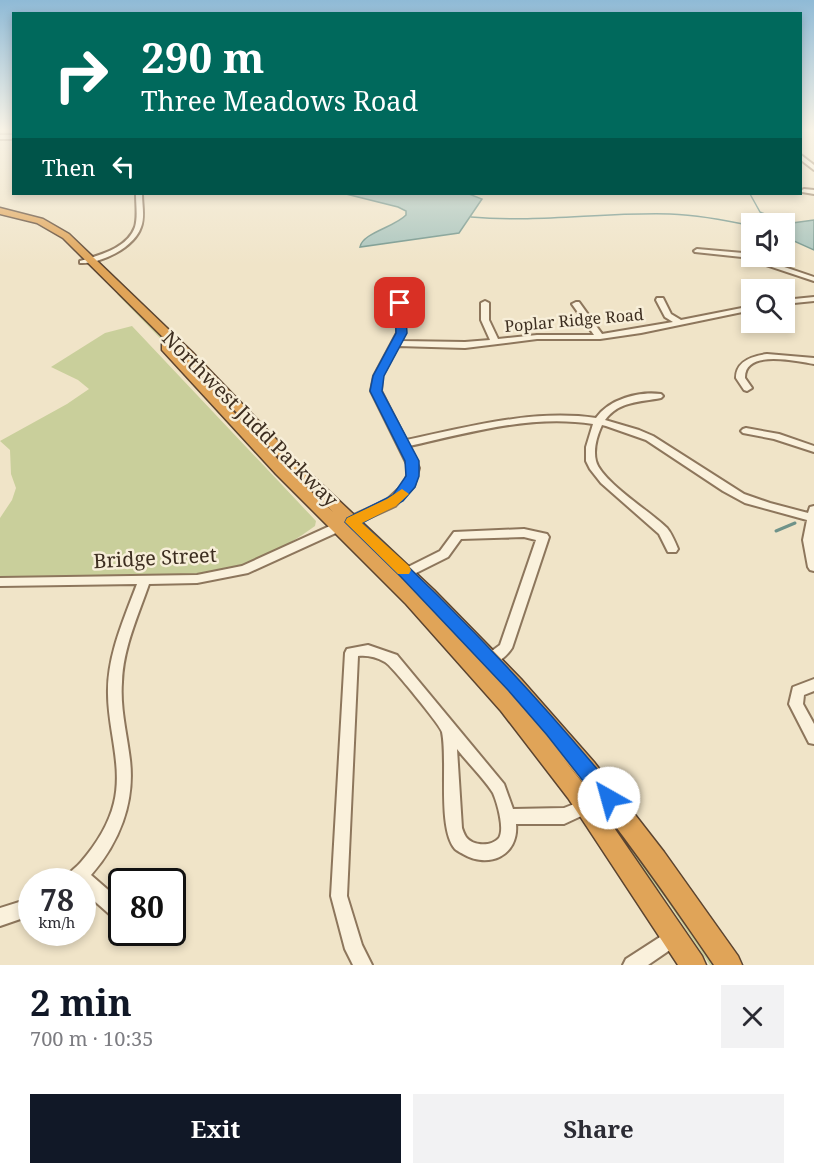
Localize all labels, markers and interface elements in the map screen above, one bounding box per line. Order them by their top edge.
text: 290 m [141,28,265,85]
icon: right [42,36,120,114]
text: Three Meadows Road [141,82,418,119]
icon: left [107,150,140,183]
text: Then [42,152,95,182]
map controls [741,213,795,333]
button: sound [741,213,795,267]
pin [374,277,425,328]
button: search [741,279,795,333]
icon: arrive [383,286,416,319]
street label: Poplar Ridge Road [503,303,645,337]
street label: Northwest Judd Parkway [156,325,345,513]
street label: Bridge Street [93,541,217,574]
position arrow [577,766,641,830]
speed limit sign: 80 [108,868,186,946]
text: 78 [40,879,74,920]
text: km/h [39,912,75,932]
text: 2 min [30,978,132,1027]
button: close [721,985,784,1048]
text: 700 m · 10:35 [30,1025,153,1052]
button: Exit [30,1094,401,1163]
button: Share [413,1094,784,1163]

